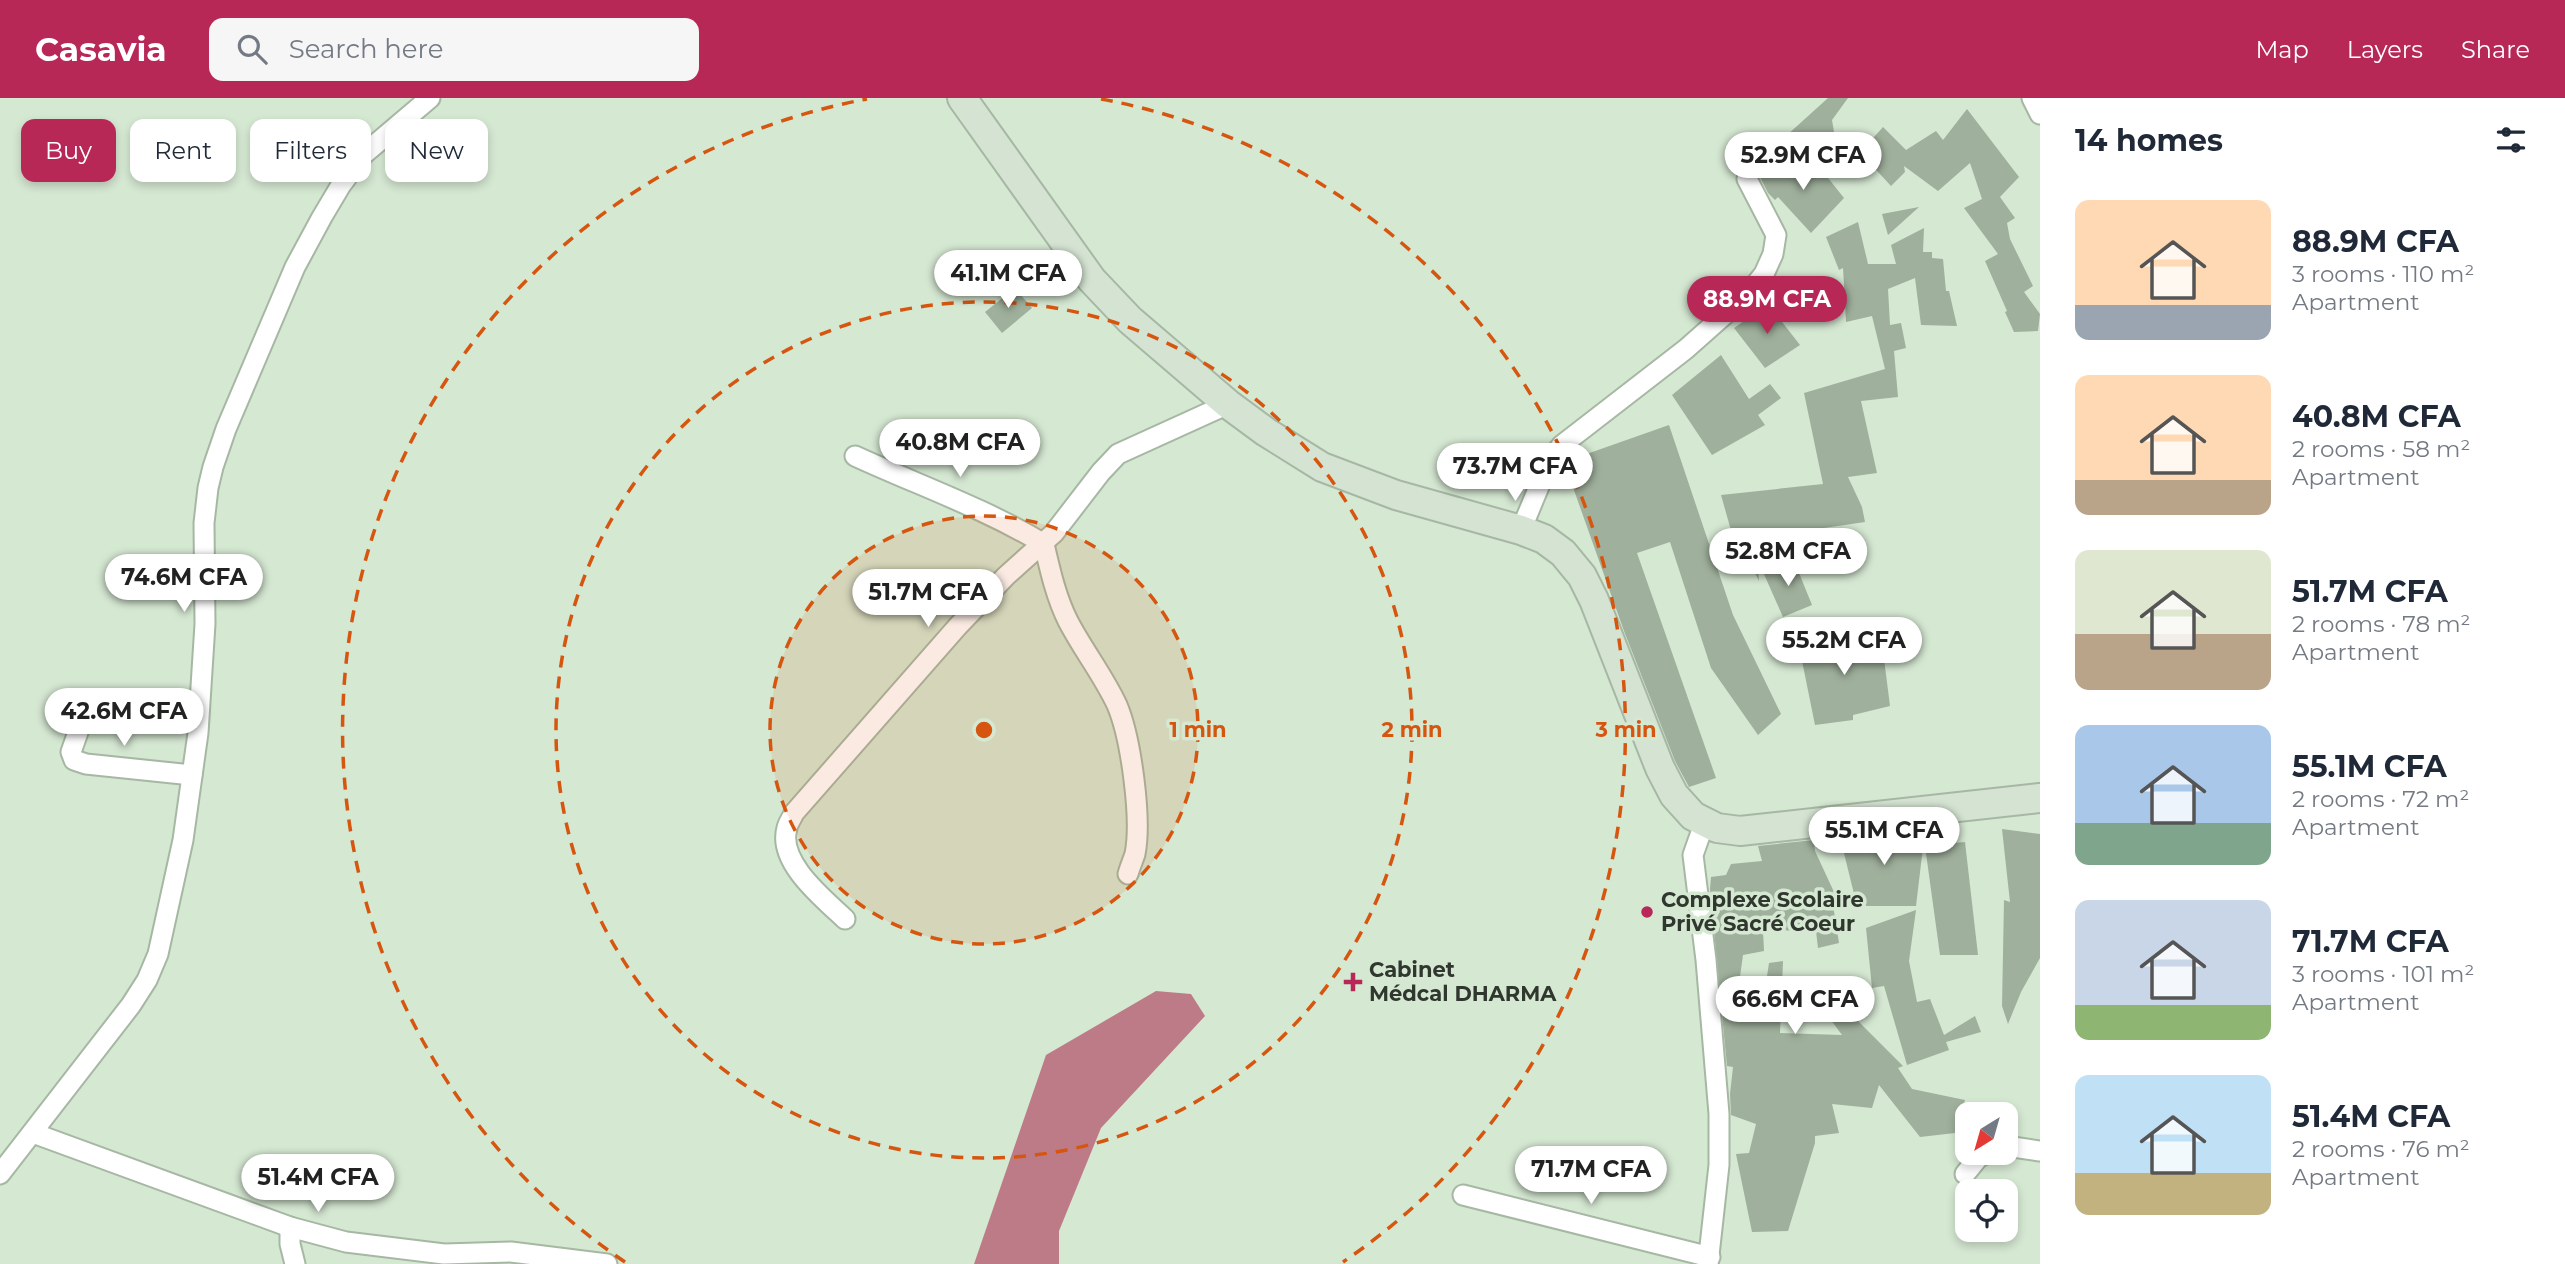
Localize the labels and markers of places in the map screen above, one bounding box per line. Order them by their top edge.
pin: 52.9M CFA [1723,132,1883,192]
pin: 41.1M CFA [928,250,1088,310]
pin: 88.9M CFA [1687,276,1847,336]
pin: 40.8M CFA [880,420,1040,479]
pin: 73.7M CFA [1435,444,1595,503]
pin: 52.8M CFA [1708,528,1868,588]
pin: 74.6M CFA [104,554,264,614]
pin: 51.7M CFA [848,570,1008,629]
pin: 55.2M CFA [1764,618,1924,677]
pin: 42.6M CFA [44,688,204,748]
centre of rings [972,718,996,742]
pin: 55.1M CFA [1804,808,1964,867]
place label: Complexe Scolaire Privé Sacré Coeur [1661,887,1864,936]
marker: Complexe Scolaire Privé Sacré Coeur [1639,904,1655,920]
place label: Cabinet Médcal DHARMA [1369,957,1557,1006]
marker: Cabinet Médcal DHARMA [1343,972,1363,992]
pin: 66.6M CFA [1715,976,1875,1036]
pin: 71.7M CFA [1511,1146,1671,1206]
pin: 51.4M CFA [238,1154,398,1214]

